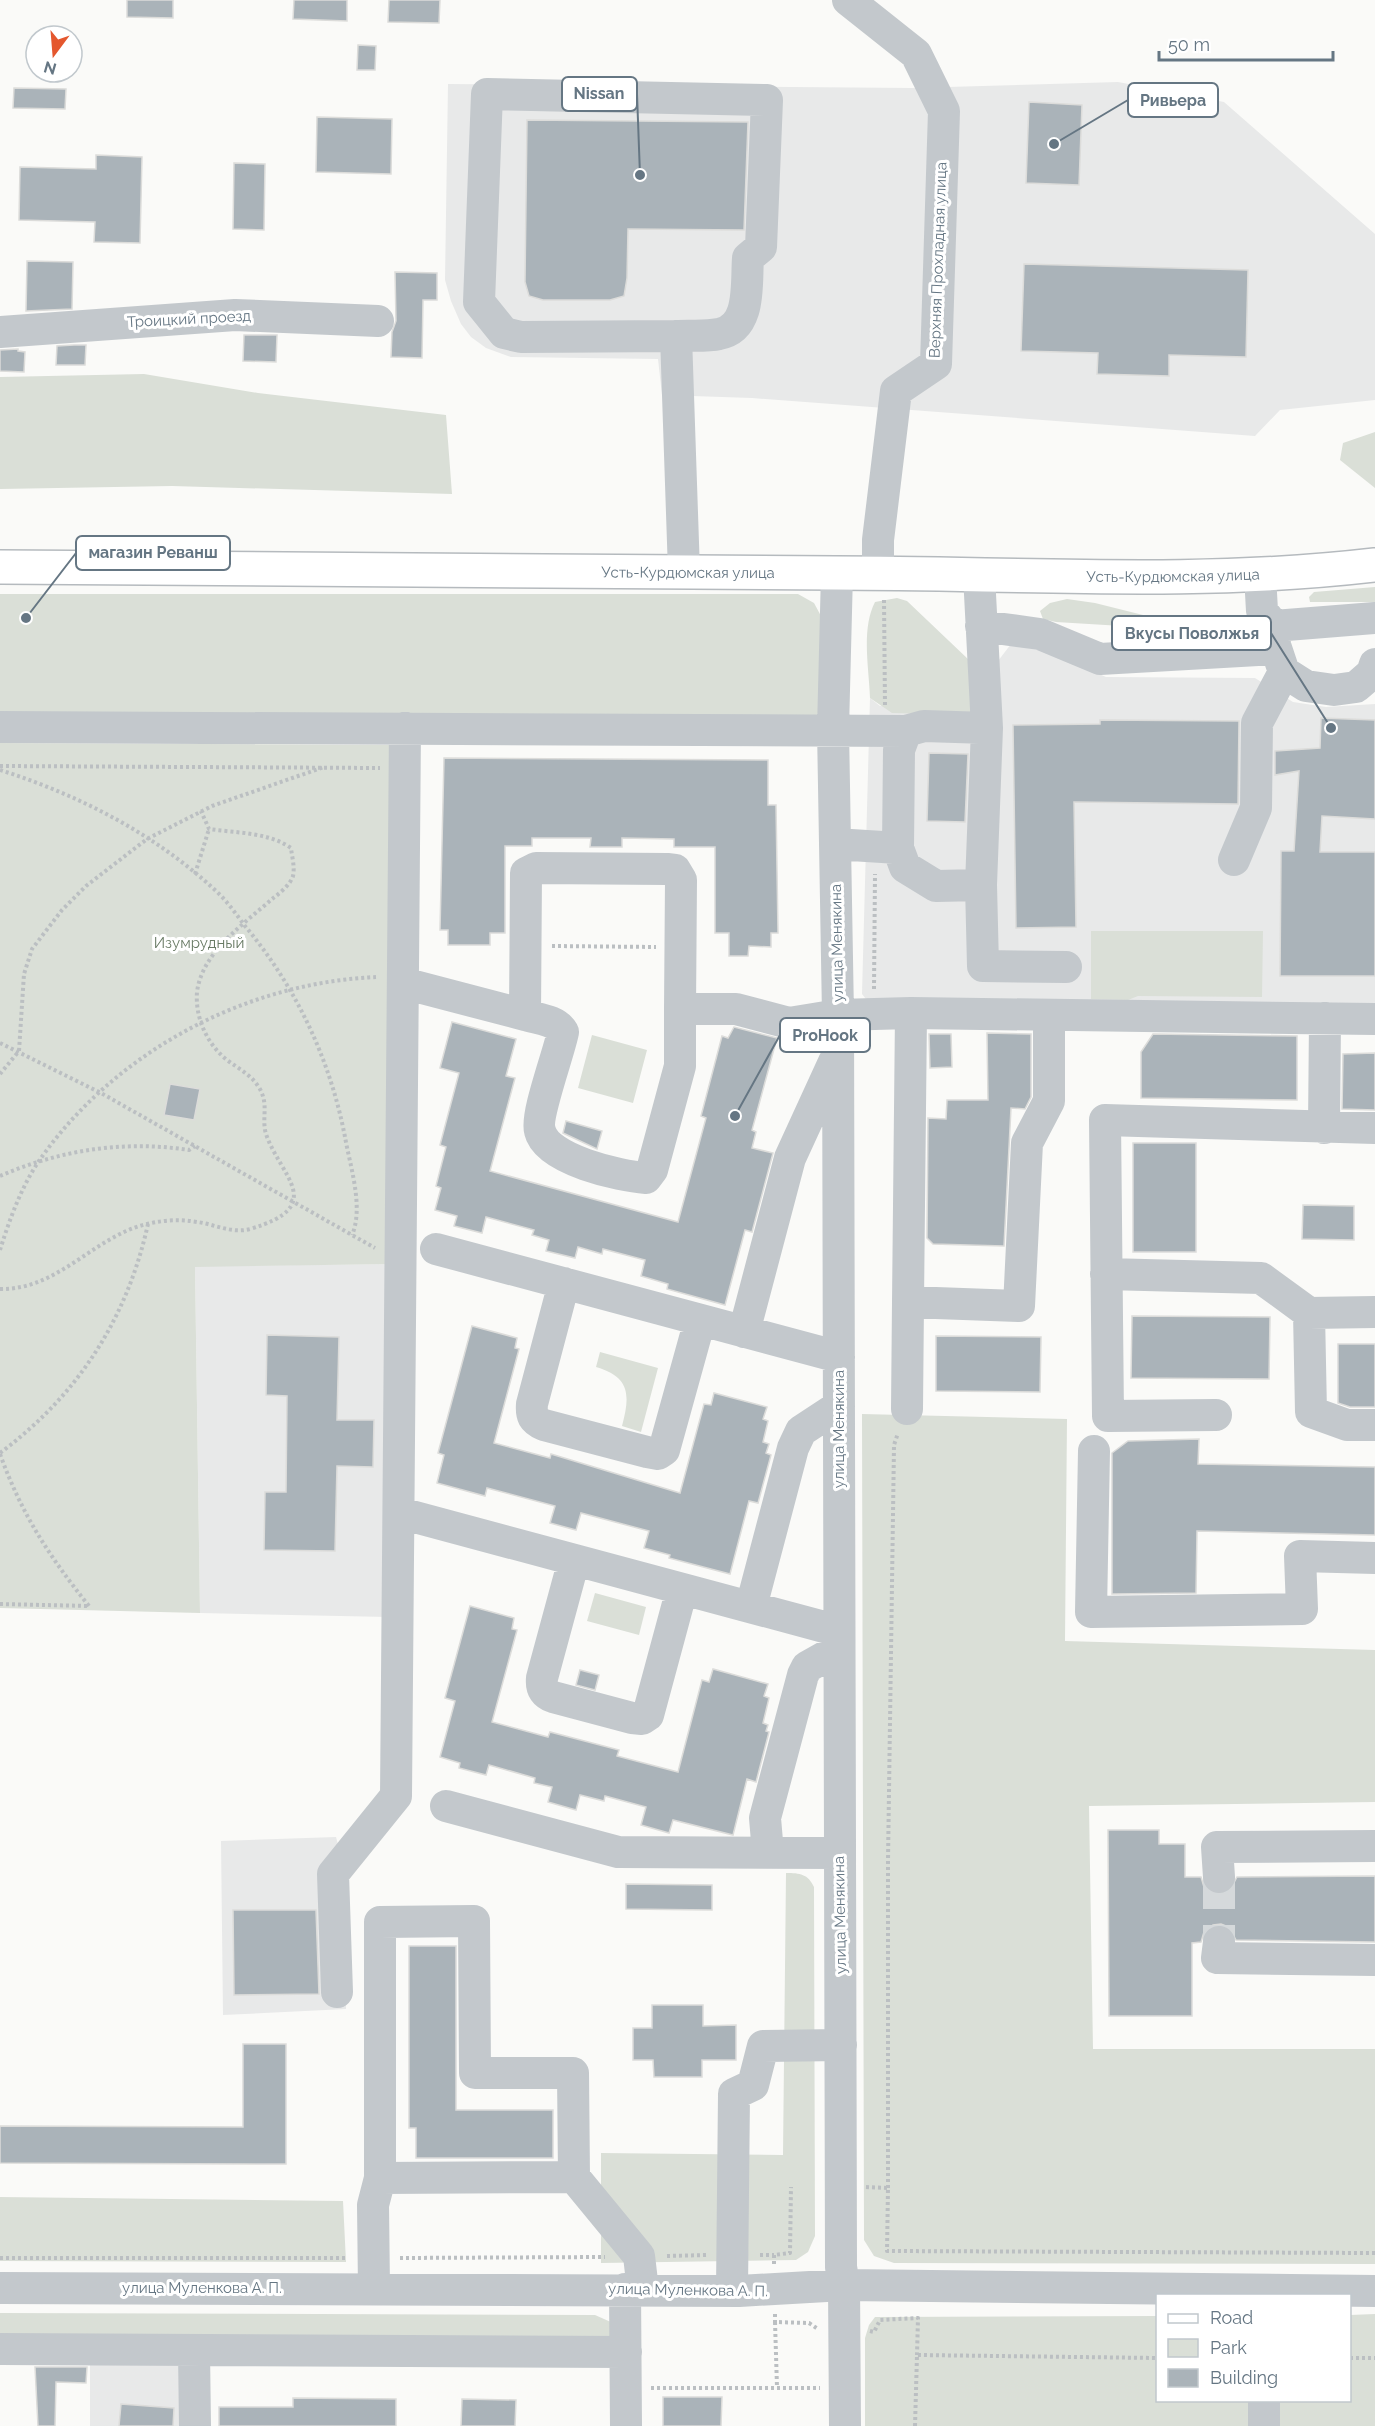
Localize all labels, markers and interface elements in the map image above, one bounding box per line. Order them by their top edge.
north arrow [24,24,84,84]
scale bar [1159,24,1333,62]
text: 50 m [1168,34,1210,55]
text: N [42,57,58,79]
callout: Nissan [562,77,637,111]
callout: Ривьера [1128,83,1218,117]
text: Nissan [574,84,624,103]
text: Ривьера [1140,91,1206,110]
street label: Верхняя Прохладная улица [926,162,950,358]
street label: Троицкий проезд [127,307,252,331]
callout: магазин Реванш [76,536,230,570]
text: магазин Реванш [88,543,218,562]
street label: Усть-Курдюмская улица [601,563,775,582]
street label: Усть-Курдюмская улица [1086,565,1260,586]
callout: Вкусы Поволжья [1112,616,1271,650]
text: Вкусы Поволжья [1125,624,1259,643]
street label: улица Менякина [827,884,847,1002]
park label: Изумрудный [154,934,244,952]
callout: ProHook [780,1018,870,1052]
text: ProHook [792,1026,858,1045]
street label: улица Менякина [830,1370,848,1488]
street label: улица Менякина [830,1856,850,1974]
street label: улица Муленкова А. П. [122,2279,282,2297]
street label: улица Муленкова А. П. [608,2280,768,2300]
legend [1156,2294,1351,2402]
text: Road [1210,2307,1253,2328]
text: Park [1210,2337,1247,2358]
text: Building [1210,2367,1278,2388]

